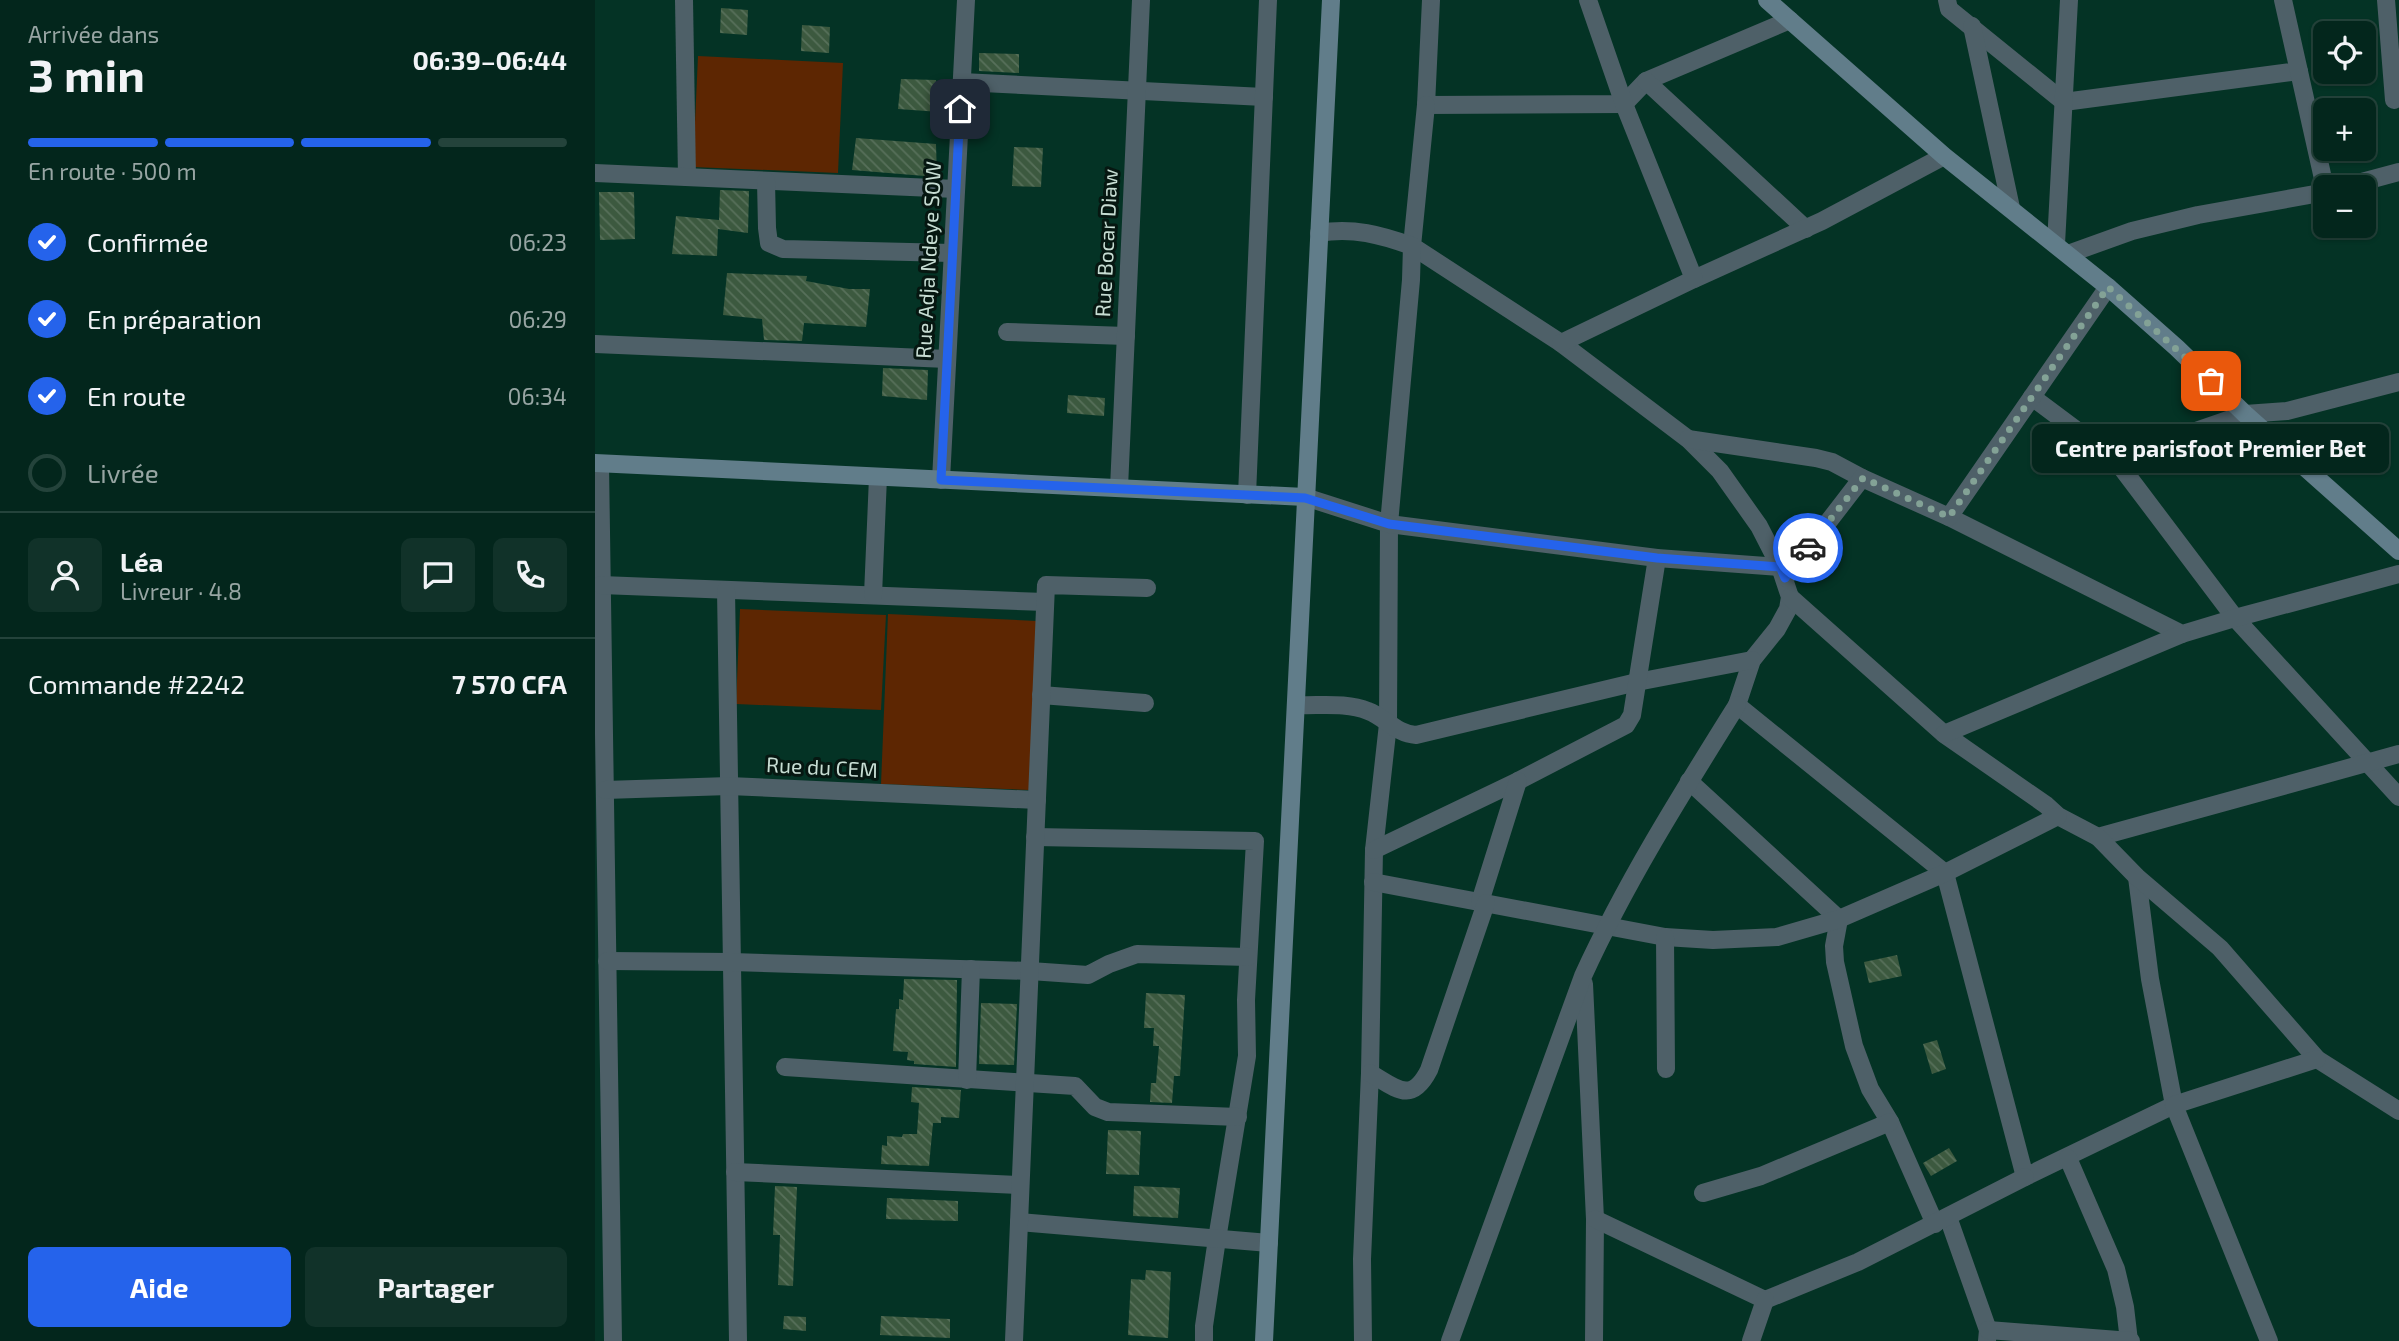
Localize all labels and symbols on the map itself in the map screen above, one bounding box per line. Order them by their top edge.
pin [930,79,990,139]
street label: Rue Adja Ndeye SOW [910,160,946,359]
street label: Rue Bocar Diaw [1089,168,1122,318]
pin [2181,351,2241,411]
callout: Centre parisfoot Premier Bet [2033,423,2390,472]
courier [1773,513,1843,583]
street label: Rue du CEM [766,751,879,782]

